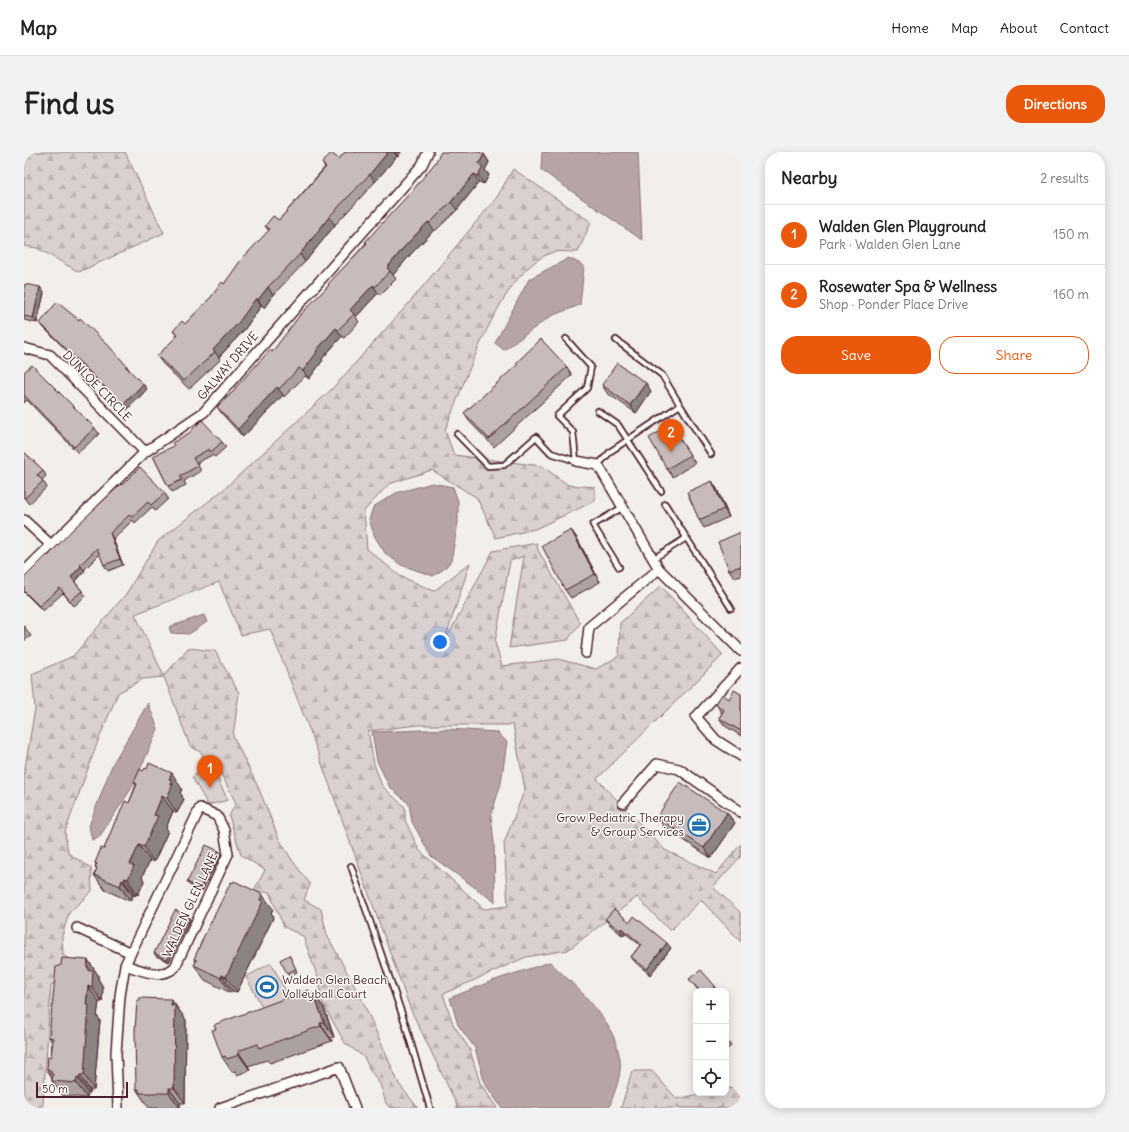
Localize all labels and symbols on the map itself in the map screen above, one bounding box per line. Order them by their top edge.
street label: GALWAY DRIVE [194,329,261,403]
street label: DUNLOE CIRCLE [60,347,135,424]
pin: 2 [658,419,684,452]
your location [430,632,450,652]
pin: 1 [197,755,223,788]
place label: Grow Pediatric Therapy & Group Services [556,810,684,839]
office icon: Grow Pediatric Therapy & Group Services [686,812,712,838]
street label: WALDEN GLEN LANE [159,850,221,960]
place label: Walden Glen Beach Volleyball Court [282,972,387,1001]
sports icon: Walden Glen Beach Volleyball Court [254,974,280,1000]
scale bar [36,1080,128,1099]

